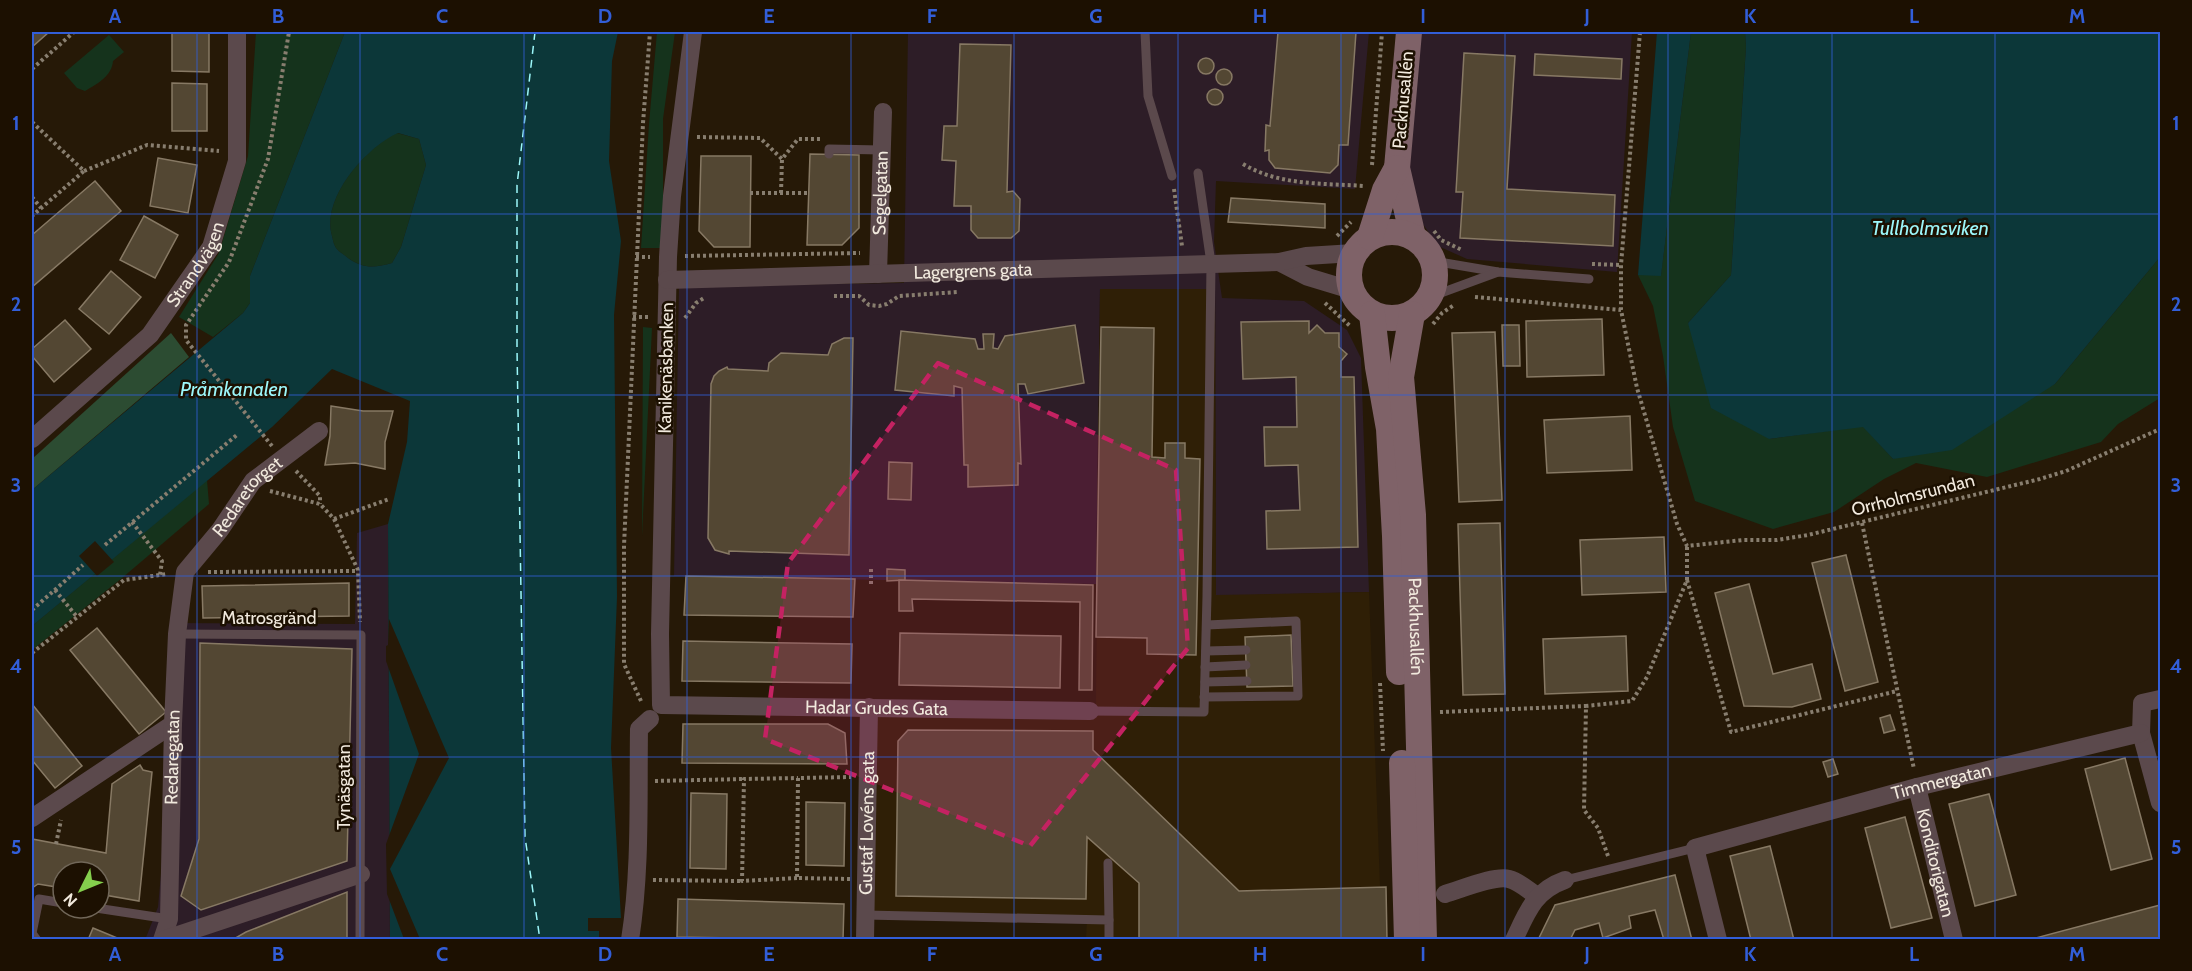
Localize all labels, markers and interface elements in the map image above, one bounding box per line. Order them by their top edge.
text: A [109,4,122,28]
text: B [272,4,284,28]
text: C [436,4,448,28]
text: D [598,4,612,28]
text: E [763,4,775,28]
text: F [927,4,938,28]
text: G [1089,4,1103,28]
text: H [1253,4,1267,28]
text: I [1420,4,1426,28]
text: J [1583,4,1590,28]
text: K [1744,4,1757,28]
text: L [1909,4,1919,28]
text: M [2069,4,2085,28]
street label: Packhusallén [1388,50,1418,150]
text: 1 [12,111,20,135]
text: 1 [2172,111,2180,135]
street label: Segelgatan [868,151,893,236]
water label: Tullholmsviken [1871,216,1989,240]
street label: Strandvägen [162,219,229,311]
street label: Lagergrens gata [913,258,1033,284]
text: 2 [11,292,21,316]
text: 2 [2171,292,2181,316]
street label: Kanikenäsbanken [654,302,678,434]
water label: Pråmkanalen [180,377,288,401]
street label: Redaretorget [208,452,287,542]
street label: Orrholmsrundan [1849,469,1977,521]
text: 3 [11,473,21,497]
text: 3 [2171,473,2181,497]
street label: Packhusallén [1404,577,1428,676]
street label: Matrosgränd [221,607,317,629]
text: 4 [10,654,22,678]
text: 4 [2170,654,2182,678]
street label: Hadar Grudes Gata [805,696,948,720]
street label: Redaregatan [160,709,185,805]
street label: Tynäsgatan [333,744,355,830]
street label: Gustaf Lovéns gata [855,751,879,895]
street label: Timmergatan [1889,759,1993,804]
street label: Konditorigatan [1912,806,1959,919]
text: 5 [11,835,21,859]
text: 5 [2171,835,2181,859]
north arrow [51,860,111,920]
text: N [60,889,81,911]
text: A [109,942,122,966]
text: B [272,942,284,966]
text: C [436,942,448,966]
text: D [598,942,612,966]
text: E [763,942,775,966]
text: F [927,942,938,966]
text: G [1089,942,1103,966]
text: H [1253,942,1267,966]
text: I [1420,942,1426,966]
text: J [1583,942,1590,966]
text: K [1744,942,1757,966]
text: L [1909,942,1919,966]
text: M [2069,942,2085,966]

